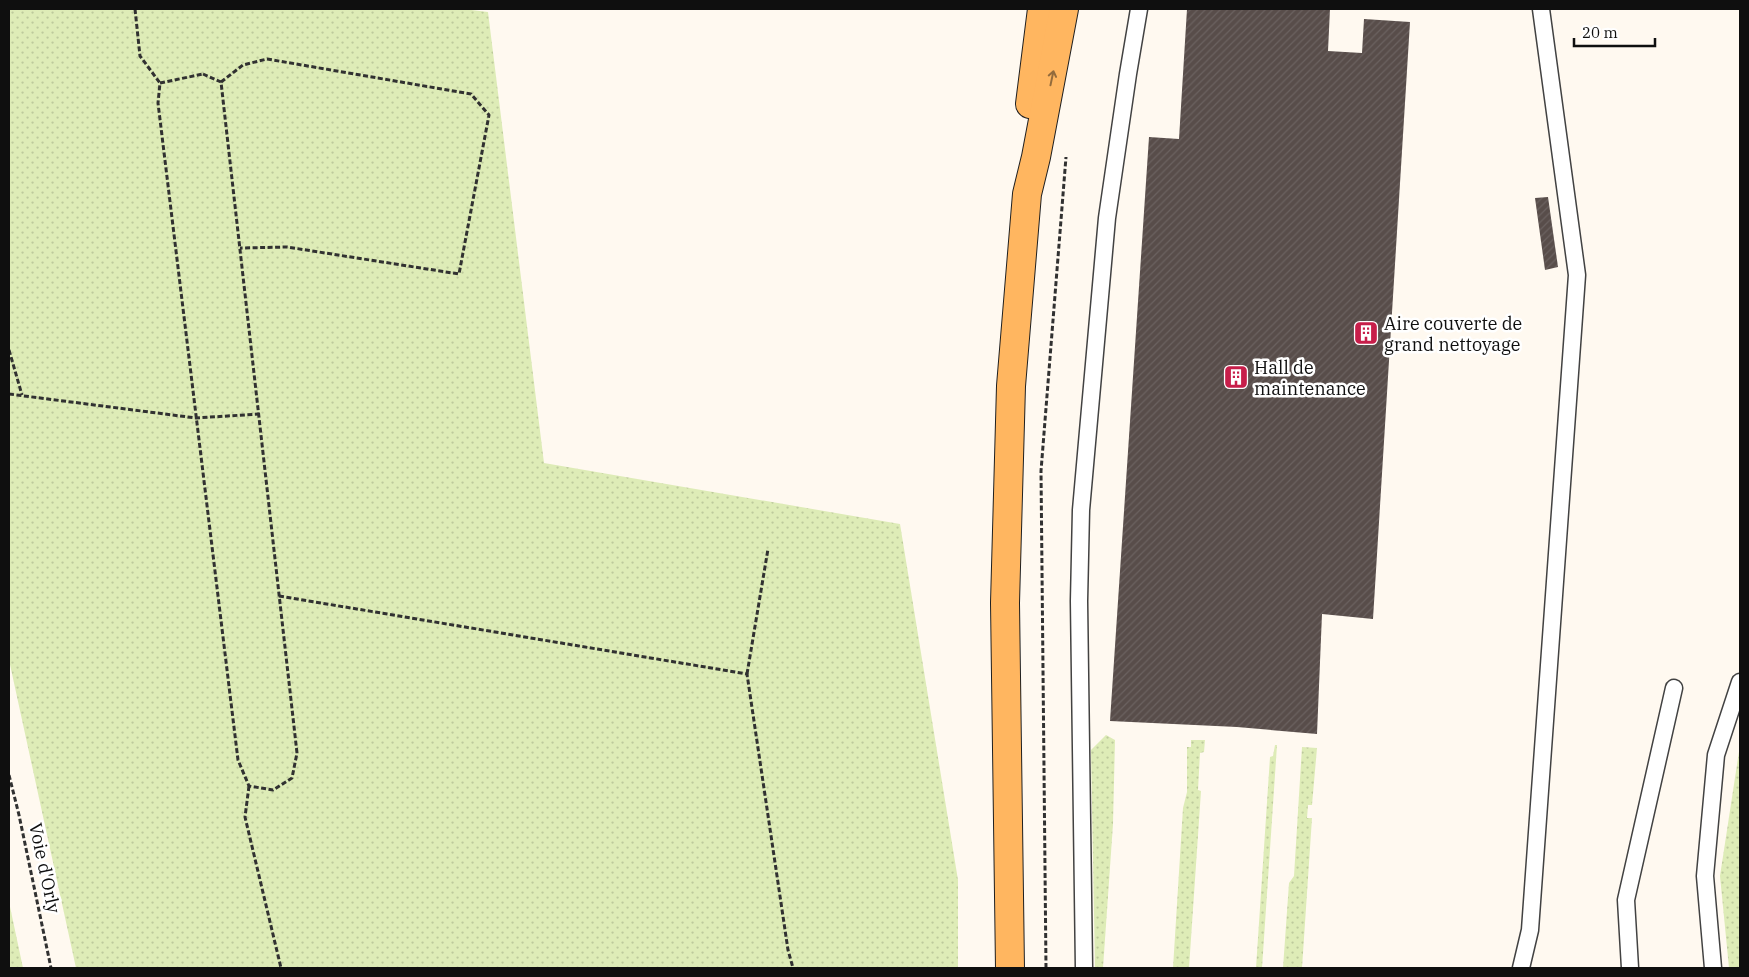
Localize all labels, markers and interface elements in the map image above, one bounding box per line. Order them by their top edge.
scale bar [1574,15,1655,47]
text: 20 m [1582,23,1618,42]
one-way arrow [1047,71,1057,87]
place label: Aire couverte de grand nettoyage [1384,312,1522,356]
building icon: Aire couverte de grand nettoyage [1353,320,1379,346]
place label: Hall de maintenance [1254,356,1366,400]
building icon: Hall de maintenance [1223,364,1249,390]
street label: Voie d'Orly [24,821,66,916]

